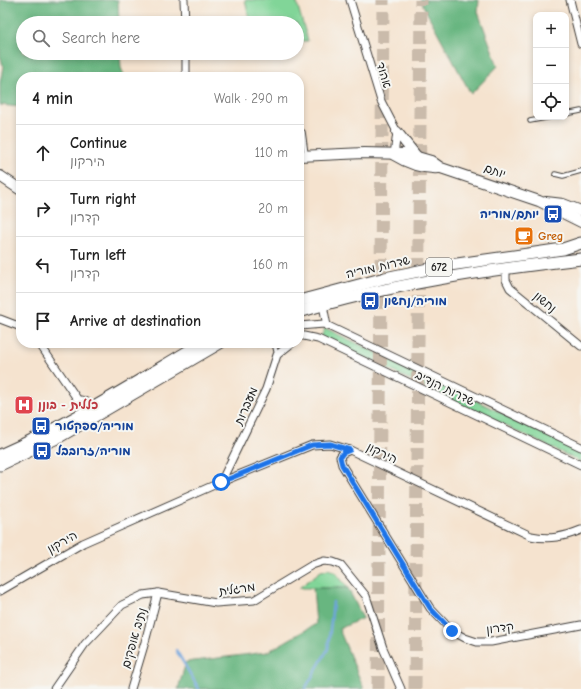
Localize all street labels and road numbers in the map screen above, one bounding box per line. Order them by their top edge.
street label: אהוד [373,60,395,90]
street label: יותם [482,161,508,181]
street label: שדרות מוריה [345,253,412,281]
road number: 672 [426,258,452,276]
street label: נחשון [531,289,559,315]
street label: שדרות הנדיב [413,368,477,409]
street label: מעברות [231,385,261,428]
street label: הירקון [364,440,400,466]
street label: הירקון [45,528,79,556]
street label: מרגלית [217,580,256,599]
street label: נתיב אופקים [119,606,149,670]
street label: קדרון [485,619,515,638]

